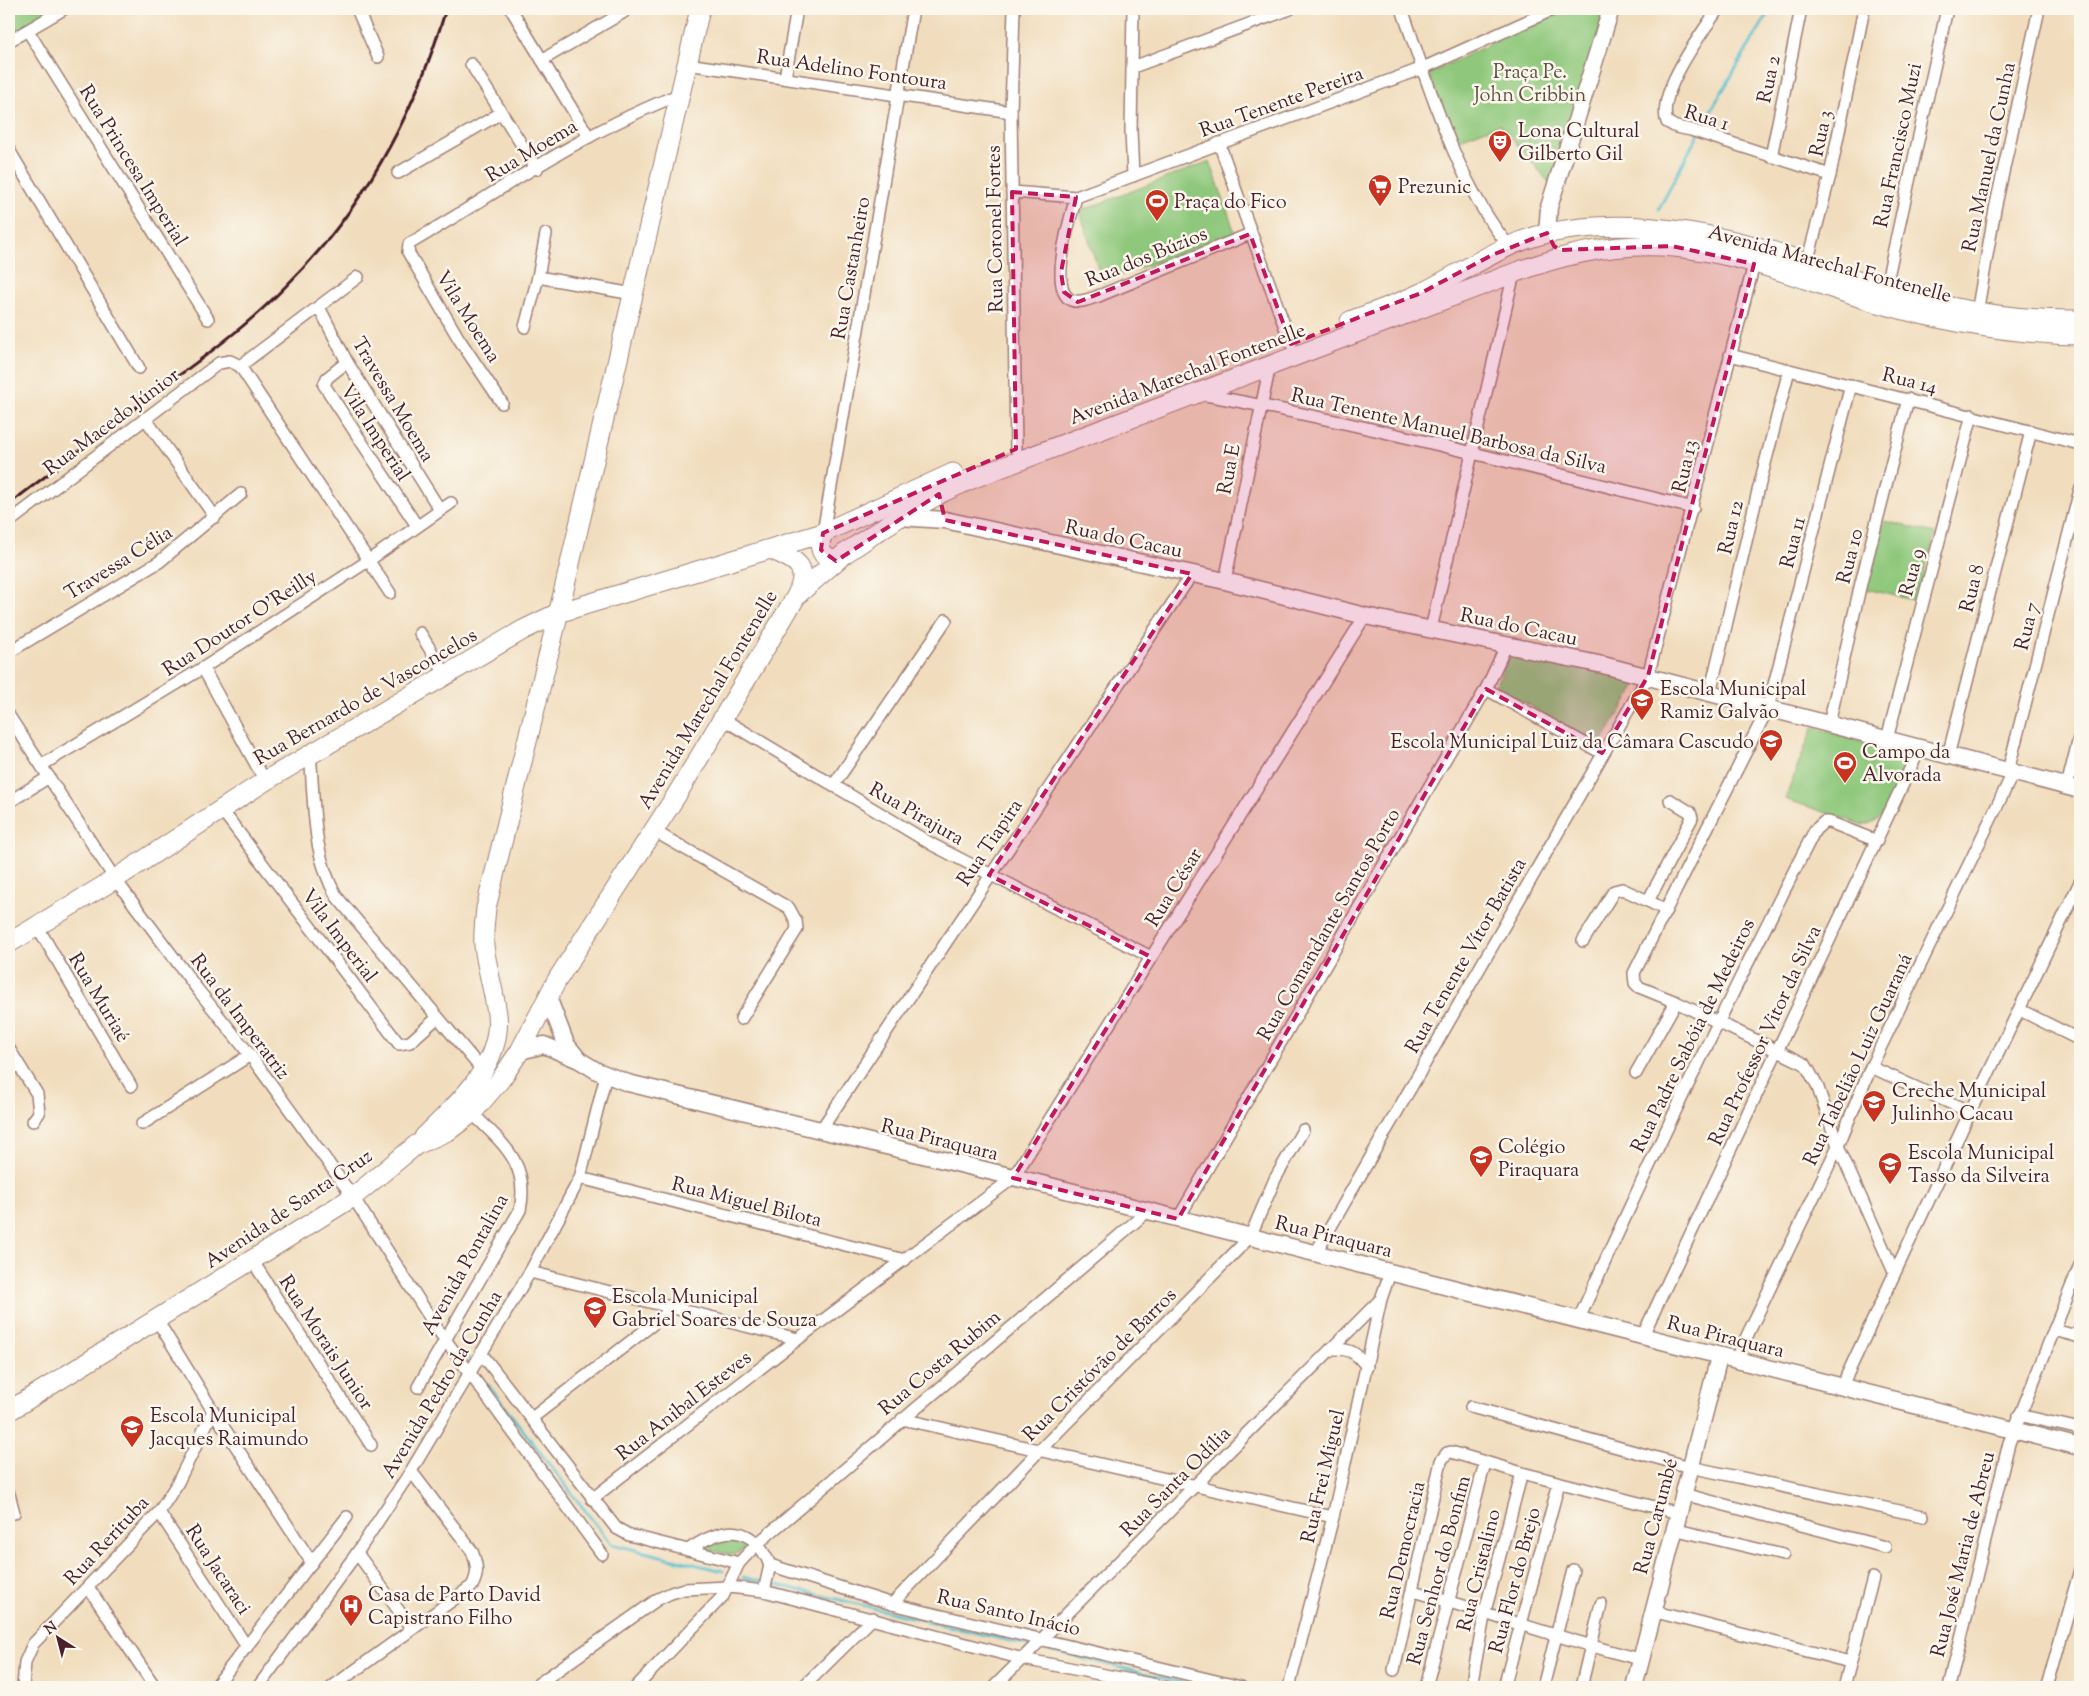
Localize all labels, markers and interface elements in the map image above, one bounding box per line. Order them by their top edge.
street label: Rua Adelino Fontoura [755,44,949,99]
street label: Rua 2 [1751,53,1790,106]
park label: Praça Pe. John Cribbin [1473,59,1586,111]
street label: Rua Tenente Pereira [1196,60,1368,146]
street label: Rua Francisco Muzi [1868,60,1931,230]
street label: Rua Manuel da Cunha [1956,60,2025,255]
street label: Rua Princesa Imperial [70,80,194,253]
street label: Rua 1 [1680,99,1732,140]
street label: Rua 3 [1803,108,1842,159]
street label: Rua Moema [481,113,584,191]
place label: Lona Cultural Gilberto Gil [1518,118,1640,170]
theatre icon: Lona Cultural Gilberto Gil [1487,129,1513,163]
street label: Rua Coronel Fortes [981,145,1012,313]
supermarket icon: Prezunic [1367,173,1393,207]
place label: Prezunic [1398,174,1471,203]
sports icon: Praça do Fico [1144,188,1170,222]
place label: Praça do Fico [1174,189,1287,218]
street label: Rua Castanheiro [826,195,879,342]
street label: Avenida Marechal Fontenelle [1704,219,1954,312]
street label: Rua dos Búzios [1082,221,1212,296]
street label: Vila Moema [427,266,507,369]
street label: Avenida Marechal Fontenelle [1066,317,1310,434]
street label: Travessa Moema [343,332,441,468]
street label: Rua Macedo Júnior [38,362,187,484]
street label: Rua 14 [1879,362,1940,403]
street label: Vila Imperial [332,379,417,488]
street label: Rua Tenente Manuel Barbosa da Silva [1288,382,1609,483]
street label: Rua 13 [1666,437,1707,496]
street label: Rua E [1211,442,1250,497]
street label: Rua 12 [1712,498,1753,558]
street label: Rua 11 [1774,513,1815,572]
street label: Rua do Cacau [1062,514,1185,567]
street label: Travessa Célia [60,519,179,609]
street label: Rua 10 [1831,526,1872,587]
street label: Rua 9 [1893,545,1934,600]
street label: Rua 8 [1953,561,1993,616]
street label: Rua Doutor O'Reilly [158,563,323,685]
street label: Avenida Marechal Fontenelle [632,585,786,815]
street label: Rua 7 [2008,599,2048,654]
street label: Rua do Cacau [1457,602,1580,655]
street label: Rua Bernardo de Vasconcelos [249,622,483,774]
place label: Escola Municipal Ramiz Galvão [1660,676,1807,728]
school or university icon: Escola Municipal Ramiz Galvão [1629,687,1655,721]
school or university icon: Escola Municipal Luiz da Câmara Cascudo [1758,728,1784,762]
place label: Escola Municipal Luiz da Câmara Cascudo [1390,729,1754,758]
place label: Campo da Alvorada [1862,739,1950,791]
sports icon: Campo da Alvorada [1832,750,1858,784]
street label: Rua Pirajura [863,776,969,854]
street label: Rua Tiapira [951,794,1031,893]
street label: Rua Comandante Santos Porto [1251,803,1409,1047]
street label: Rua César [1140,843,1211,933]
street label: Rua Tenente Vítor Batista [1399,853,1535,1059]
street label: Vila Imperial [293,883,383,990]
street label: Rua Padre Sabóia de Medeiros [1625,914,1764,1158]
street label: Rua Professor Vitor da Silva [1702,921,1830,1151]
street label: Rua Muriaé [60,948,136,1049]
street label: Rua da Imperatriz [182,948,296,1087]
street label: Rua Tabelião Luiz Guaraná [1797,949,1921,1171]
place label: Creche Municipal Julinho Cacau [1891,1078,2047,1130]
school or university icon: Creche Municipal Julinho Cacau [1861,1089,1887,1123]
street label: Rua Piraquara [878,1113,1001,1170]
place label: Colégio Piraquara [1498,1134,1579,1186]
place label: Escola Municipal Tasso da Silveira [1908,1140,2055,1192]
street label: Avenida de Santa Cruz [200,1143,379,1277]
school or university icon: Colégio Piraquara [1468,1144,1494,1178]
school or university icon: Escola Municipal Tasso da Silveira [1877,1151,1903,1185]
street label: Rua Miguel Bilota [668,1171,824,1236]
street label: Avenida Pontalina [415,1189,517,1341]
street label: Rua Piraquara [1272,1210,1395,1267]
street label: Rua Morais Junior [270,1270,380,1417]
street label: Rua Cristóvão de Barros [1017,1282,1184,1449]
place label: Escola Municipal Gabriel Soares de Souza [612,1284,817,1336]
street label: Avenida Pedro da Cunha [375,1286,511,1485]
school or university icon: Escola Municipal Gabriel Soares de Souza [582,1295,608,1329]
street label: Rua Costa Rubim [873,1304,1008,1424]
street label: Rua Piraquara [1664,1310,1787,1367]
street label: Rua Anibal Esteves [611,1345,759,1469]
place label: Escola Municipal Jacques Raimundo [149,1403,309,1455]
street label: Rua Frei Miguel [1295,1406,1354,1546]
school or university icon: Escola Municipal Jacques Raimundo [119,1414,145,1448]
street label: Rua Santa Odília [1115,1421,1239,1545]
street label: Rua José Maria de Abreu [1925,1448,2004,1660]
street label: Rua Carumbé [1628,1455,1687,1578]
street label: Rua Senhor do Bonfim [1401,1472,1480,1669]
street label: Rua Democracia [1374,1479,1434,1622]
street label: Rua Rerituba [59,1490,157,1593]
street label: Rua Flor do Brejo [1483,1504,1550,1657]
street label: Rua Cristalino [1451,1506,1510,1635]
street label: Rua Jacaraci [177,1519,257,1622]
place label: Casa de Parto David Capistrano Filho [368,1582,541,1634]
street label: Rua Santo Inácio [934,1584,1083,1645]
hospital icon: Casa de Parto David Capistrano Filho [338,1593,364,1627]
north arrow [32,1614,82,1664]
text: N [41,1618,62,1640]

